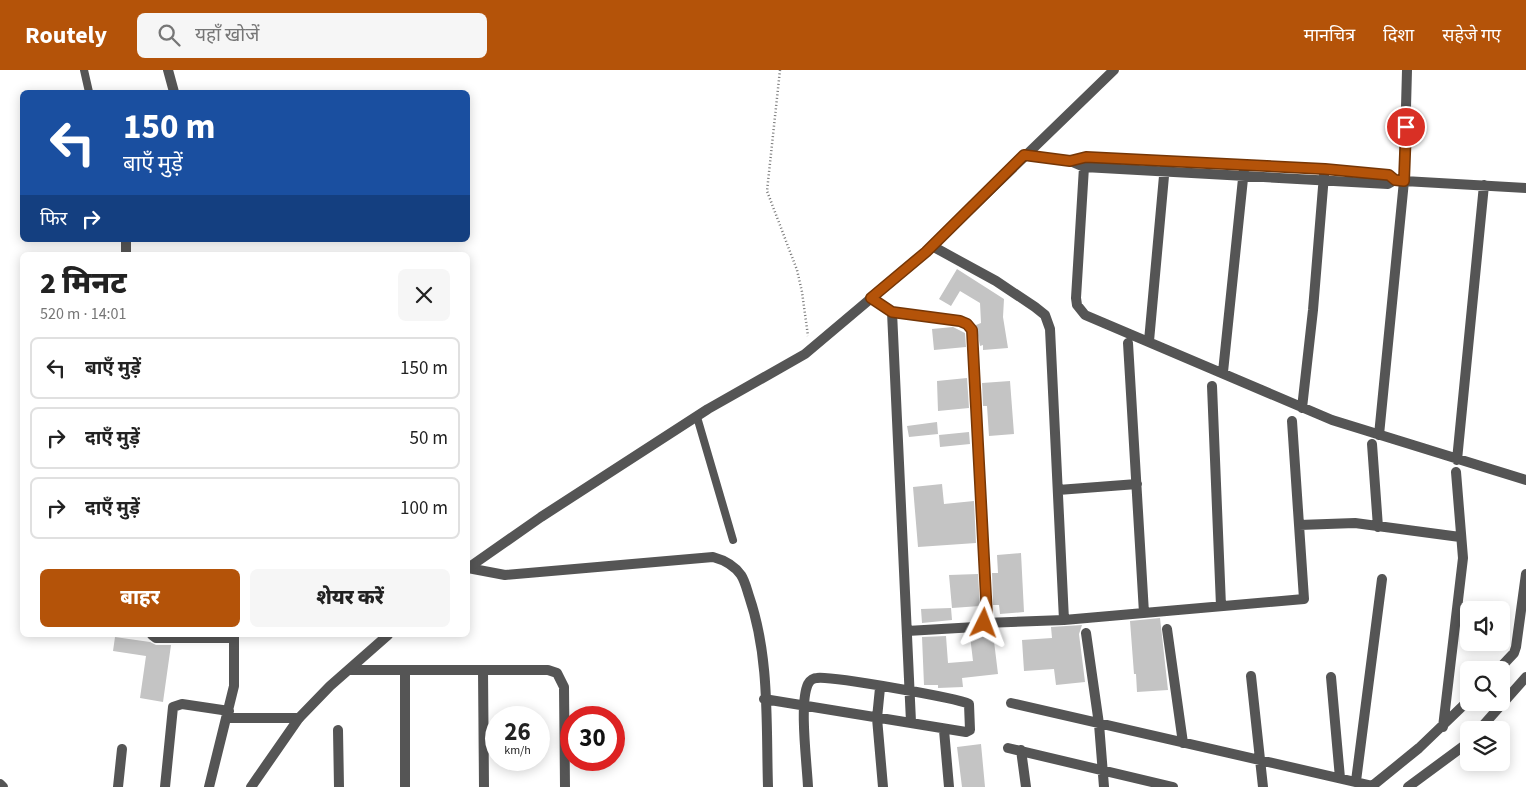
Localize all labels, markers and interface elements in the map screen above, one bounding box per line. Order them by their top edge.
search box [137,13,487,58]
text: Routely [25,18,107,53]
icon: search [155,21,183,49]
text: यहाँ खोजें [195,22,259,49]
text: मानचित्र [1304,23,1355,48]
text: दिशा [1383,23,1414,48]
text: सहेजे गए [1442,23,1501,48]
text: 150 m [123,102,215,152]
pin [1385,106,1427,148]
icon: left [40,110,105,175]
icon: arrive [1392,113,1420,141]
text: बाएँ मुड़ें [123,148,183,180]
icon: right [77,205,105,233]
text: फिर [40,206,67,233]
text: 2 मिनट [40,262,127,305]
button: close [398,269,450,321]
text: 520 m · 14:01 [40,303,127,325]
icon: left [42,354,70,382]
text: बाएँ मुड़ें [85,355,141,382]
text: 150 m [400,355,448,382]
icon: right [42,424,70,452]
text: दाएँ मुड़ें [85,425,140,452]
text: 50 m [410,425,448,452]
icon: right [42,494,70,522]
text: दाएँ मुड़ें [85,495,140,522]
text: 100 m [400,495,448,522]
button: बाहर [40,569,240,627]
button: शेयर करें [250,569,450,627]
position arrow [957,596,1009,648]
map controls [1460,601,1510,771]
button: sound [1460,601,1510,651]
button: search [1460,661,1510,711]
speed limit sign: 30 [560,706,625,771]
text: 26 [504,714,531,750]
button: layers [1460,721,1510,771]
text: km/h [504,742,531,759]

